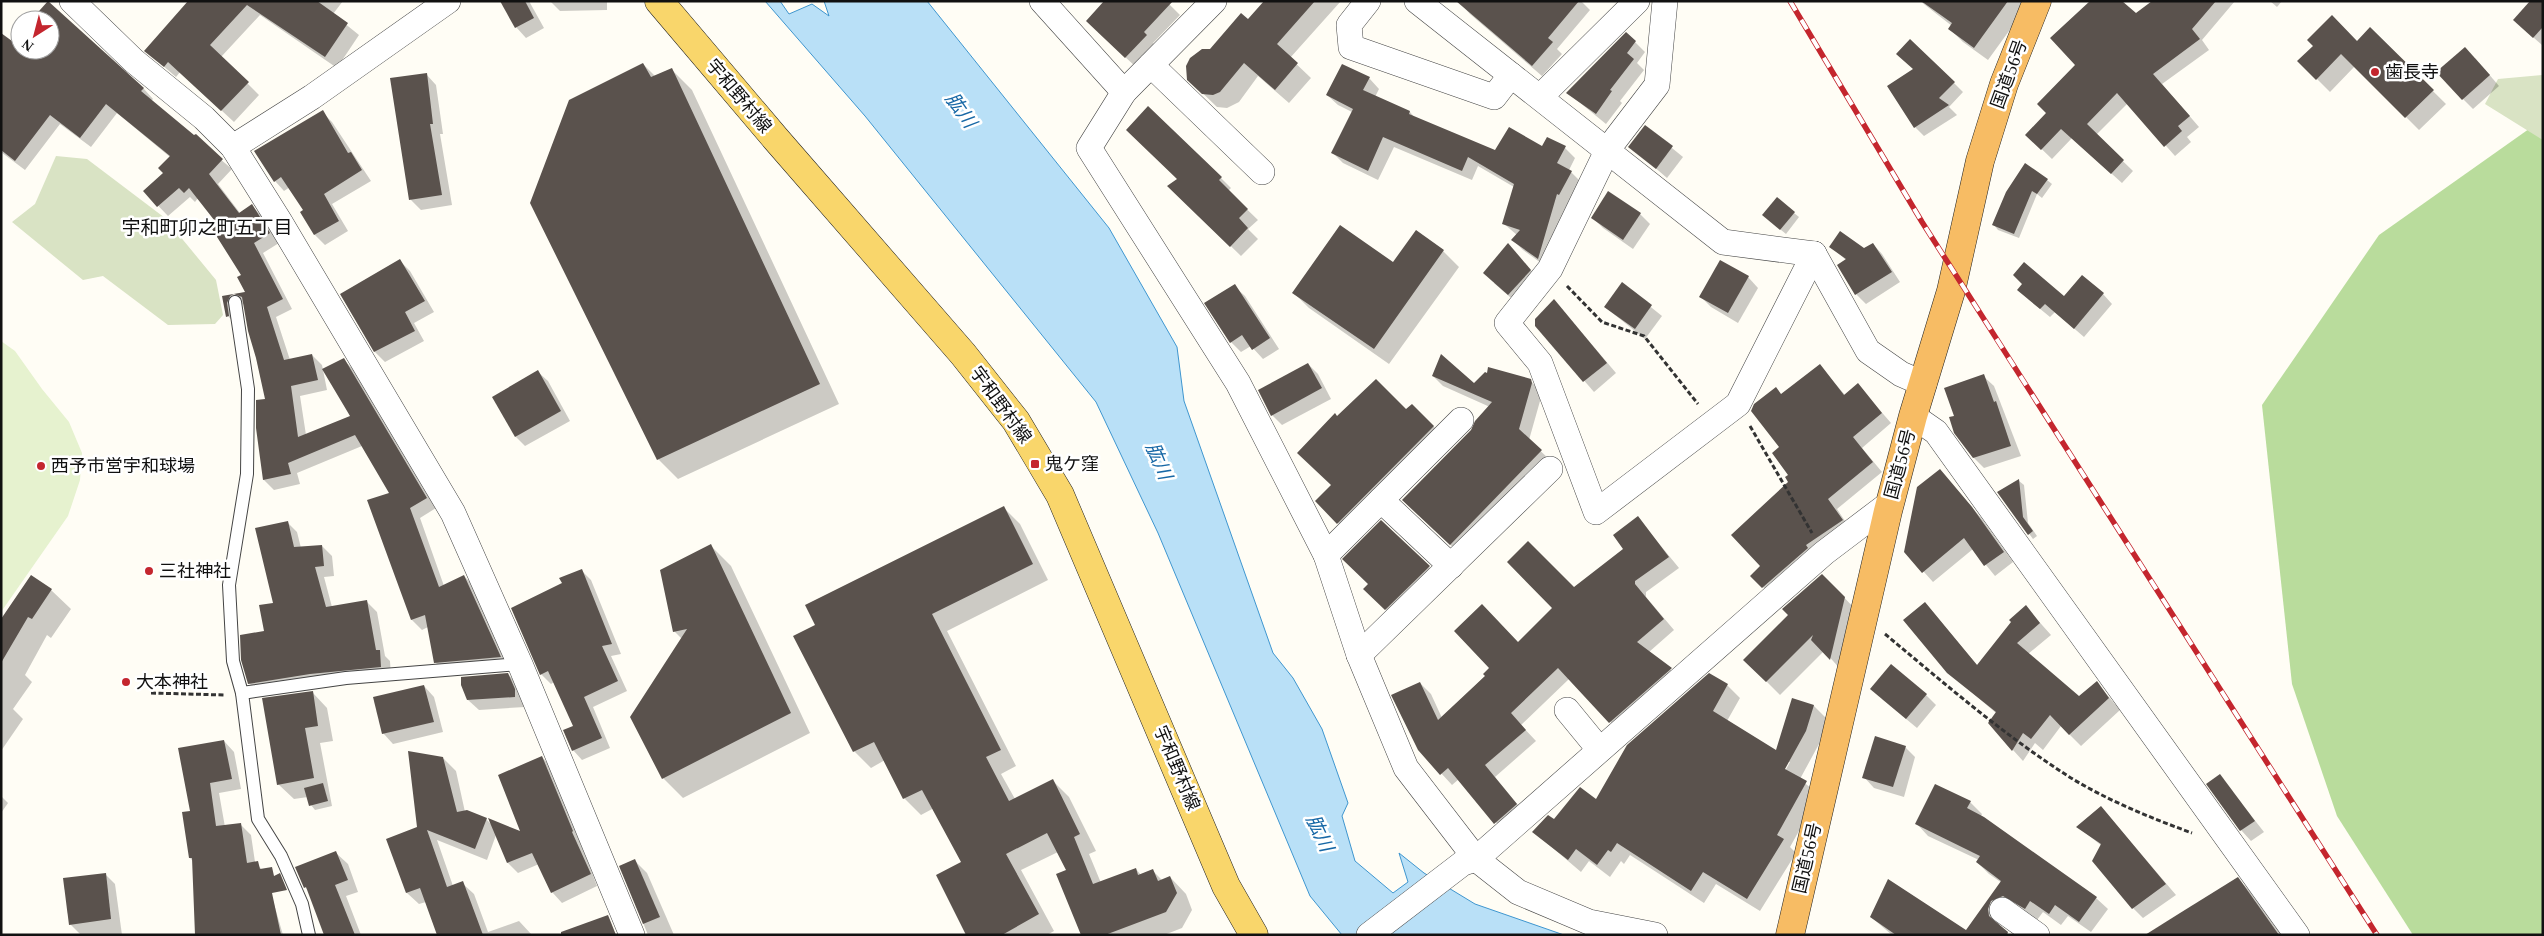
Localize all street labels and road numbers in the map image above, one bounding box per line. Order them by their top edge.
street label: 国道56号 [1987,37,2031,111]
street label: 宇和野村線 [702,55,776,137]
street label: 宇和野村線 [966,363,1036,447]
street label: 国道56号 [1881,427,1919,501]
street label: 宇和野村線 [1150,723,1204,813]
street label: 国道56号 [1789,821,1825,895]

